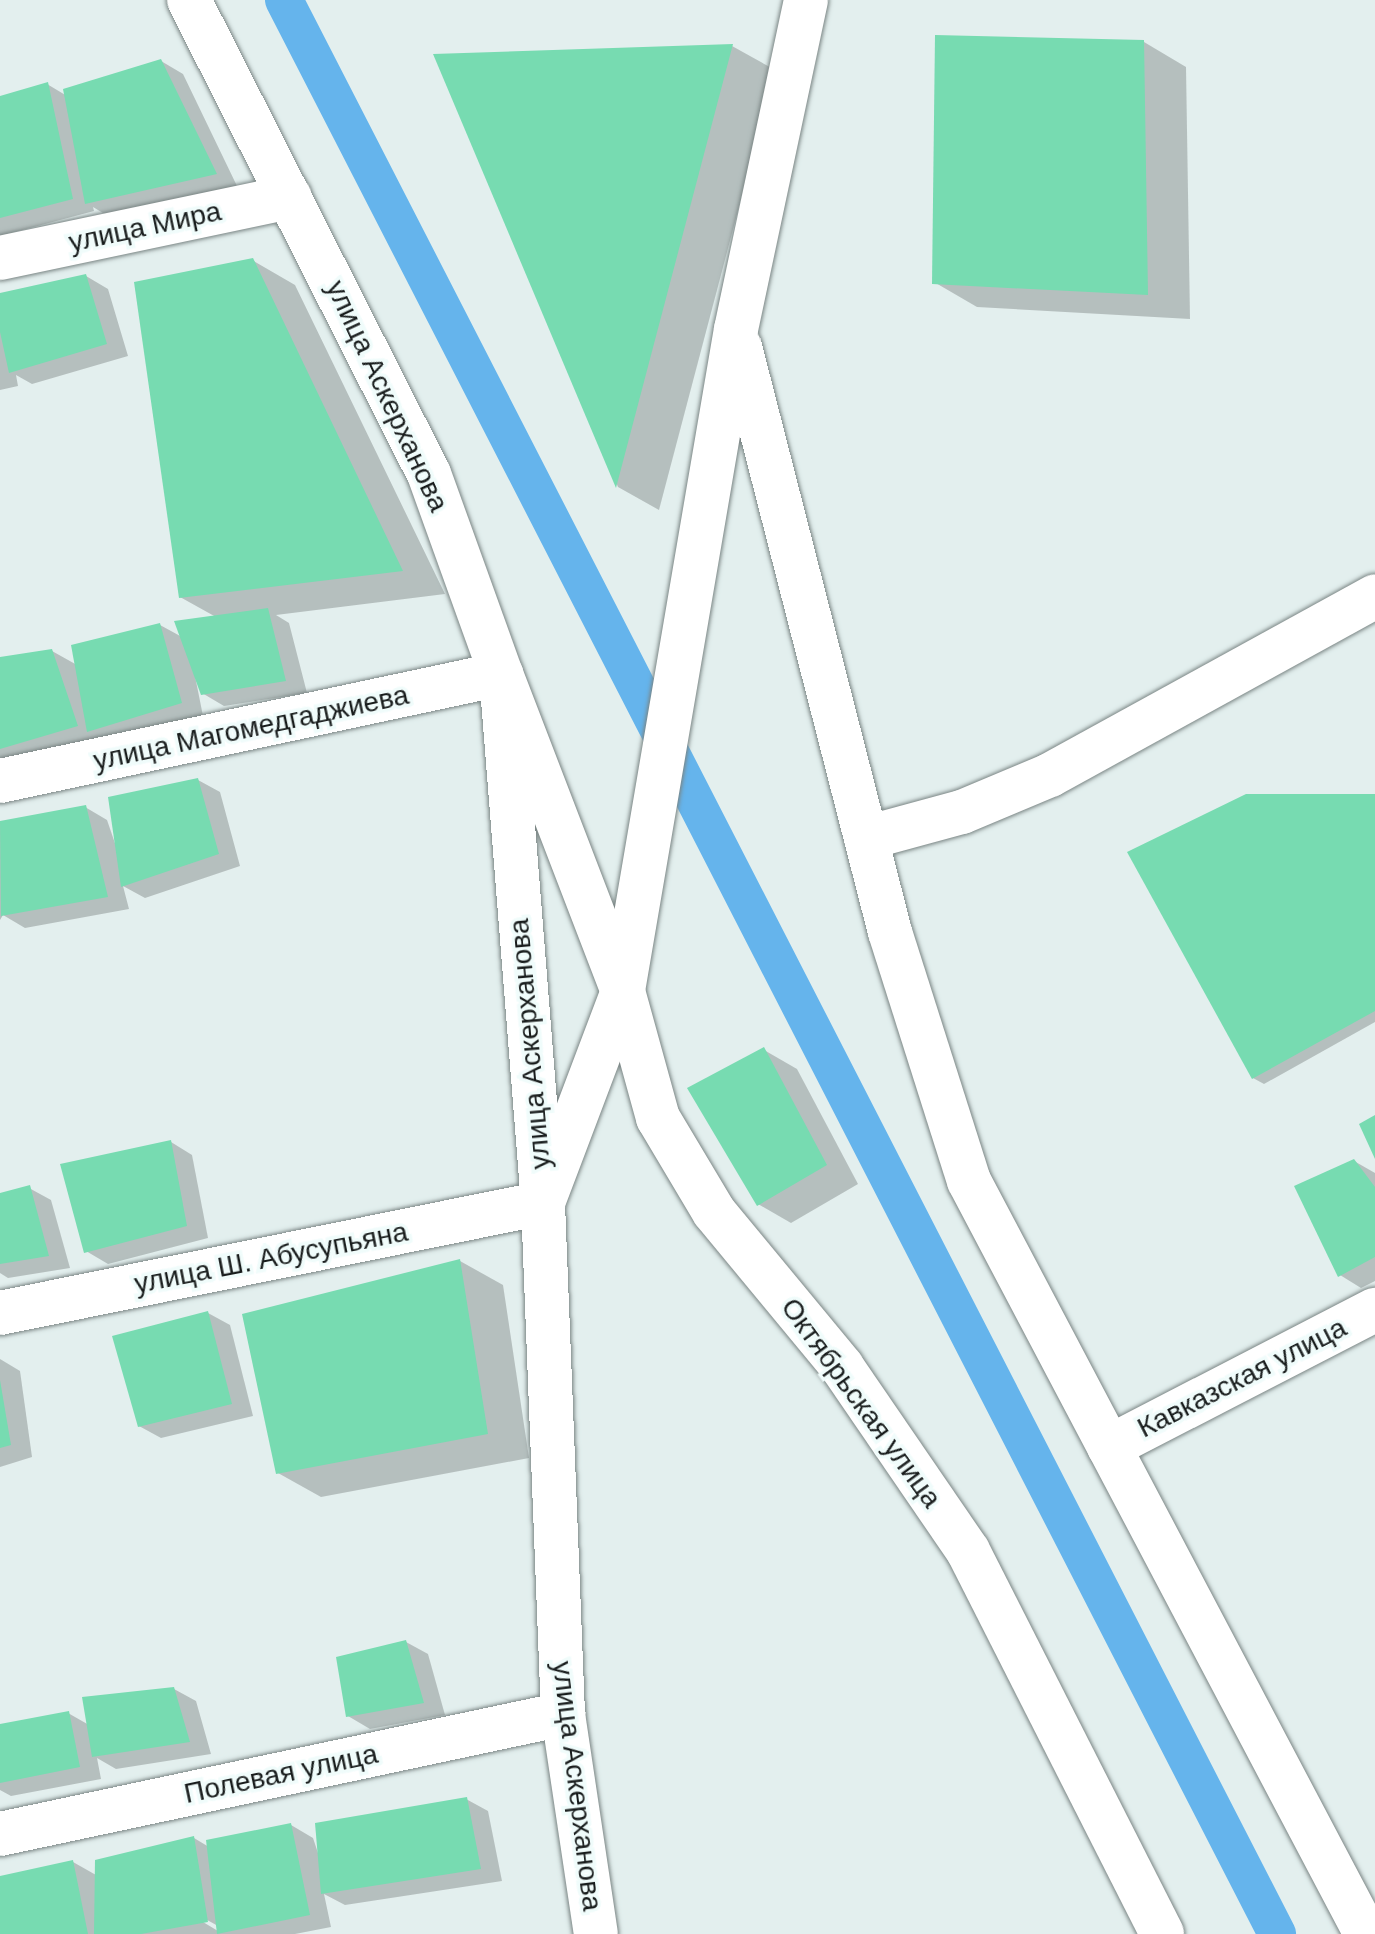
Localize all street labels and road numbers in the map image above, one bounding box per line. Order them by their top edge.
street label: улица Мира [66,194,224,260]
street label: улица Аскерханова [319,275,455,517]
street label: улица Магомедгаджиева [90,678,412,778]
street label: улица Аскерханова [502,917,558,1171]
street label: улица Ш. Абусупьяна [131,1215,411,1301]
street label: Октябрьская улица [774,1292,948,1514]
street label: Кавказская улица [1132,1311,1352,1445]
street label: улица Аскерханова [545,1659,609,1913]
street label: Полевая улица [181,1737,381,1811]

